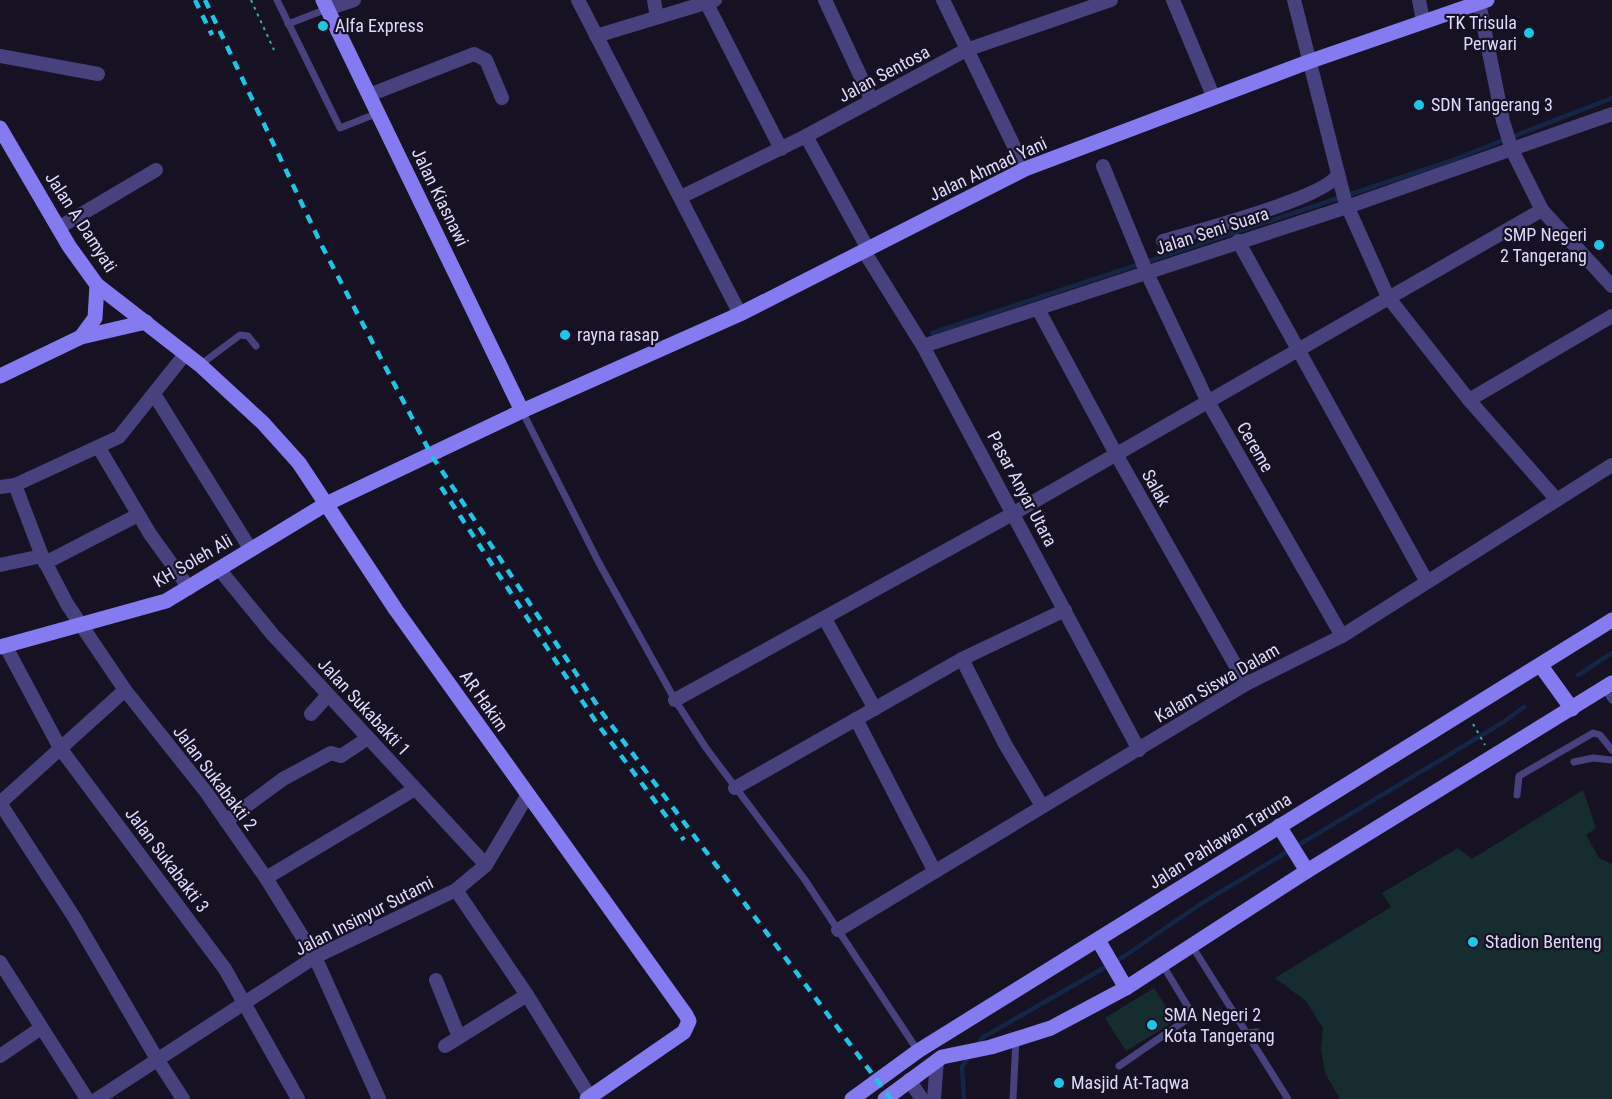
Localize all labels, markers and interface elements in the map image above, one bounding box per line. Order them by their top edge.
place label: TK Trisula Perwari [1446,12,1517,54]
place label: Alfa Express [335,15,424,36]
marker: Alfa Express [316,19,330,33]
marker: TK Trisula Perwari [1522,26,1536,40]
street label: Jalan Sentosa [834,41,933,106]
place label: SDN Tangerang 3 [1431,94,1553,115]
marker: SDN Tangerang 3 [1412,98,1426,112]
street label: Jalan Ahmad Yani [926,132,1050,205]
street label: Jalan Kiasnawi [408,144,473,249]
street label: Jalan A Damyati [41,168,122,276]
street label: Jalan Seni Suara [1152,202,1271,259]
place label: SMP Negeri 2 Tangerang [1500,224,1587,266]
marker: SMP Negeri 2 Tangerang [1592,238,1606,252]
place label: rayna rasap [577,324,659,345]
marker: rayna rasap [558,328,572,342]
street label: Cereme [1233,418,1278,476]
street label: Pasar Anyar Utara [983,428,1062,550]
street label: Salak [1138,466,1175,510]
street label: KH Soleh Ali [150,530,236,592]
street label: Kalam Siswa Dalam [1151,638,1283,727]
street label: Jalan Sukabakti 1 [314,654,415,760]
street label: AR Hakim [456,666,513,735]
street label: Jalan Sukabakti 2 [169,721,262,834]
street label: Jalan Pahlawan Taruna [1145,788,1295,893]
street label: Jalan Sukabakti 3 [121,803,214,916]
street label: Jalan Insinyur Sutami [291,872,437,960]
place label: Stadion Benteng [1485,931,1602,952]
marker: Stadion Benteng [1466,935,1480,949]
place label: SMA Negeri 2 Kota Tangerang [1164,1004,1275,1046]
marker: SMA Negeri 2 Kota Tangerang [1145,1018,1159,1032]
place label: Masjid At-Taqwa [1071,1072,1189,1093]
marker: Masjid At-Taqwa [1052,1076,1066,1090]

